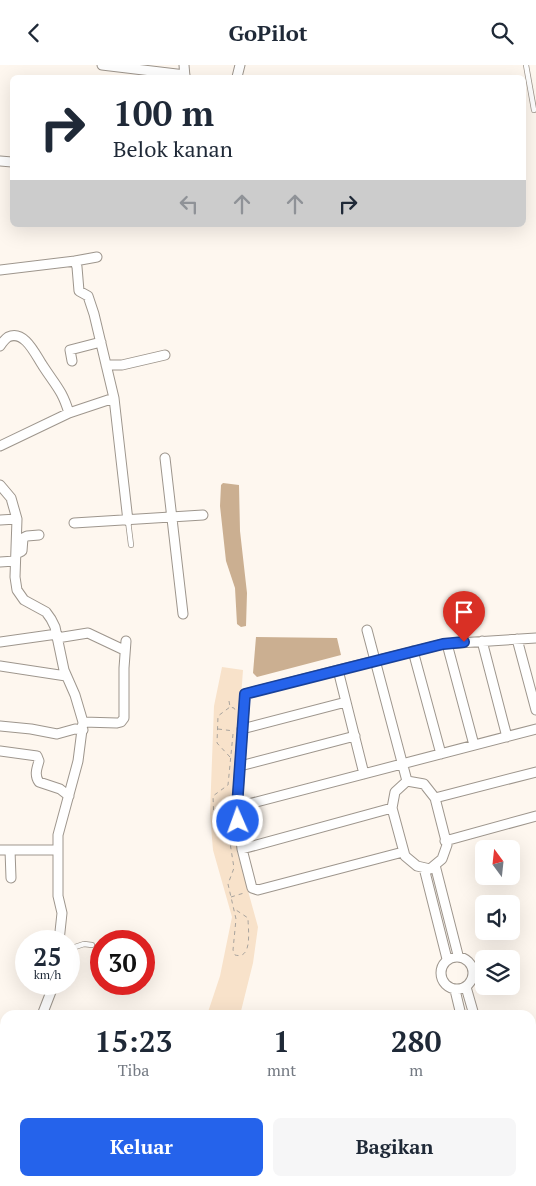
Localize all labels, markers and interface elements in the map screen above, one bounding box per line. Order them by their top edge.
text: GoPilot [228,18,308,47]
icon: back [20,19,48,47]
icon: search [488,19,516,47]
text: 100 m [113,90,214,136]
icon: right [30,95,95,160]
text: Belok kanan [113,134,233,163]
icon: left [175,190,203,218]
icon: ahead [228,190,256,218]
icon: ahead [281,190,309,218]
icon: right [334,190,362,218]
pin [443,591,485,642]
icon: arrive [450,598,478,626]
position arrow [211,794,263,846]
north arrow [475,840,520,885]
map controls [475,840,520,995]
button: sound [475,895,520,940]
speed limit sign: 30 [90,930,155,995]
text: 25 [33,940,62,973]
button: layers [475,950,520,995]
text: km/h [34,967,61,982]
text: 15:23 [94,1021,173,1061]
text: 1 [273,1021,290,1061]
text: 280 [391,1021,442,1061]
text: Tiba [118,1059,149,1081]
text: mnt [267,1059,296,1081]
text: m [409,1059,423,1081]
button: Keluar [20,1118,263,1176]
button: Bagikan [273,1118,516,1176]

